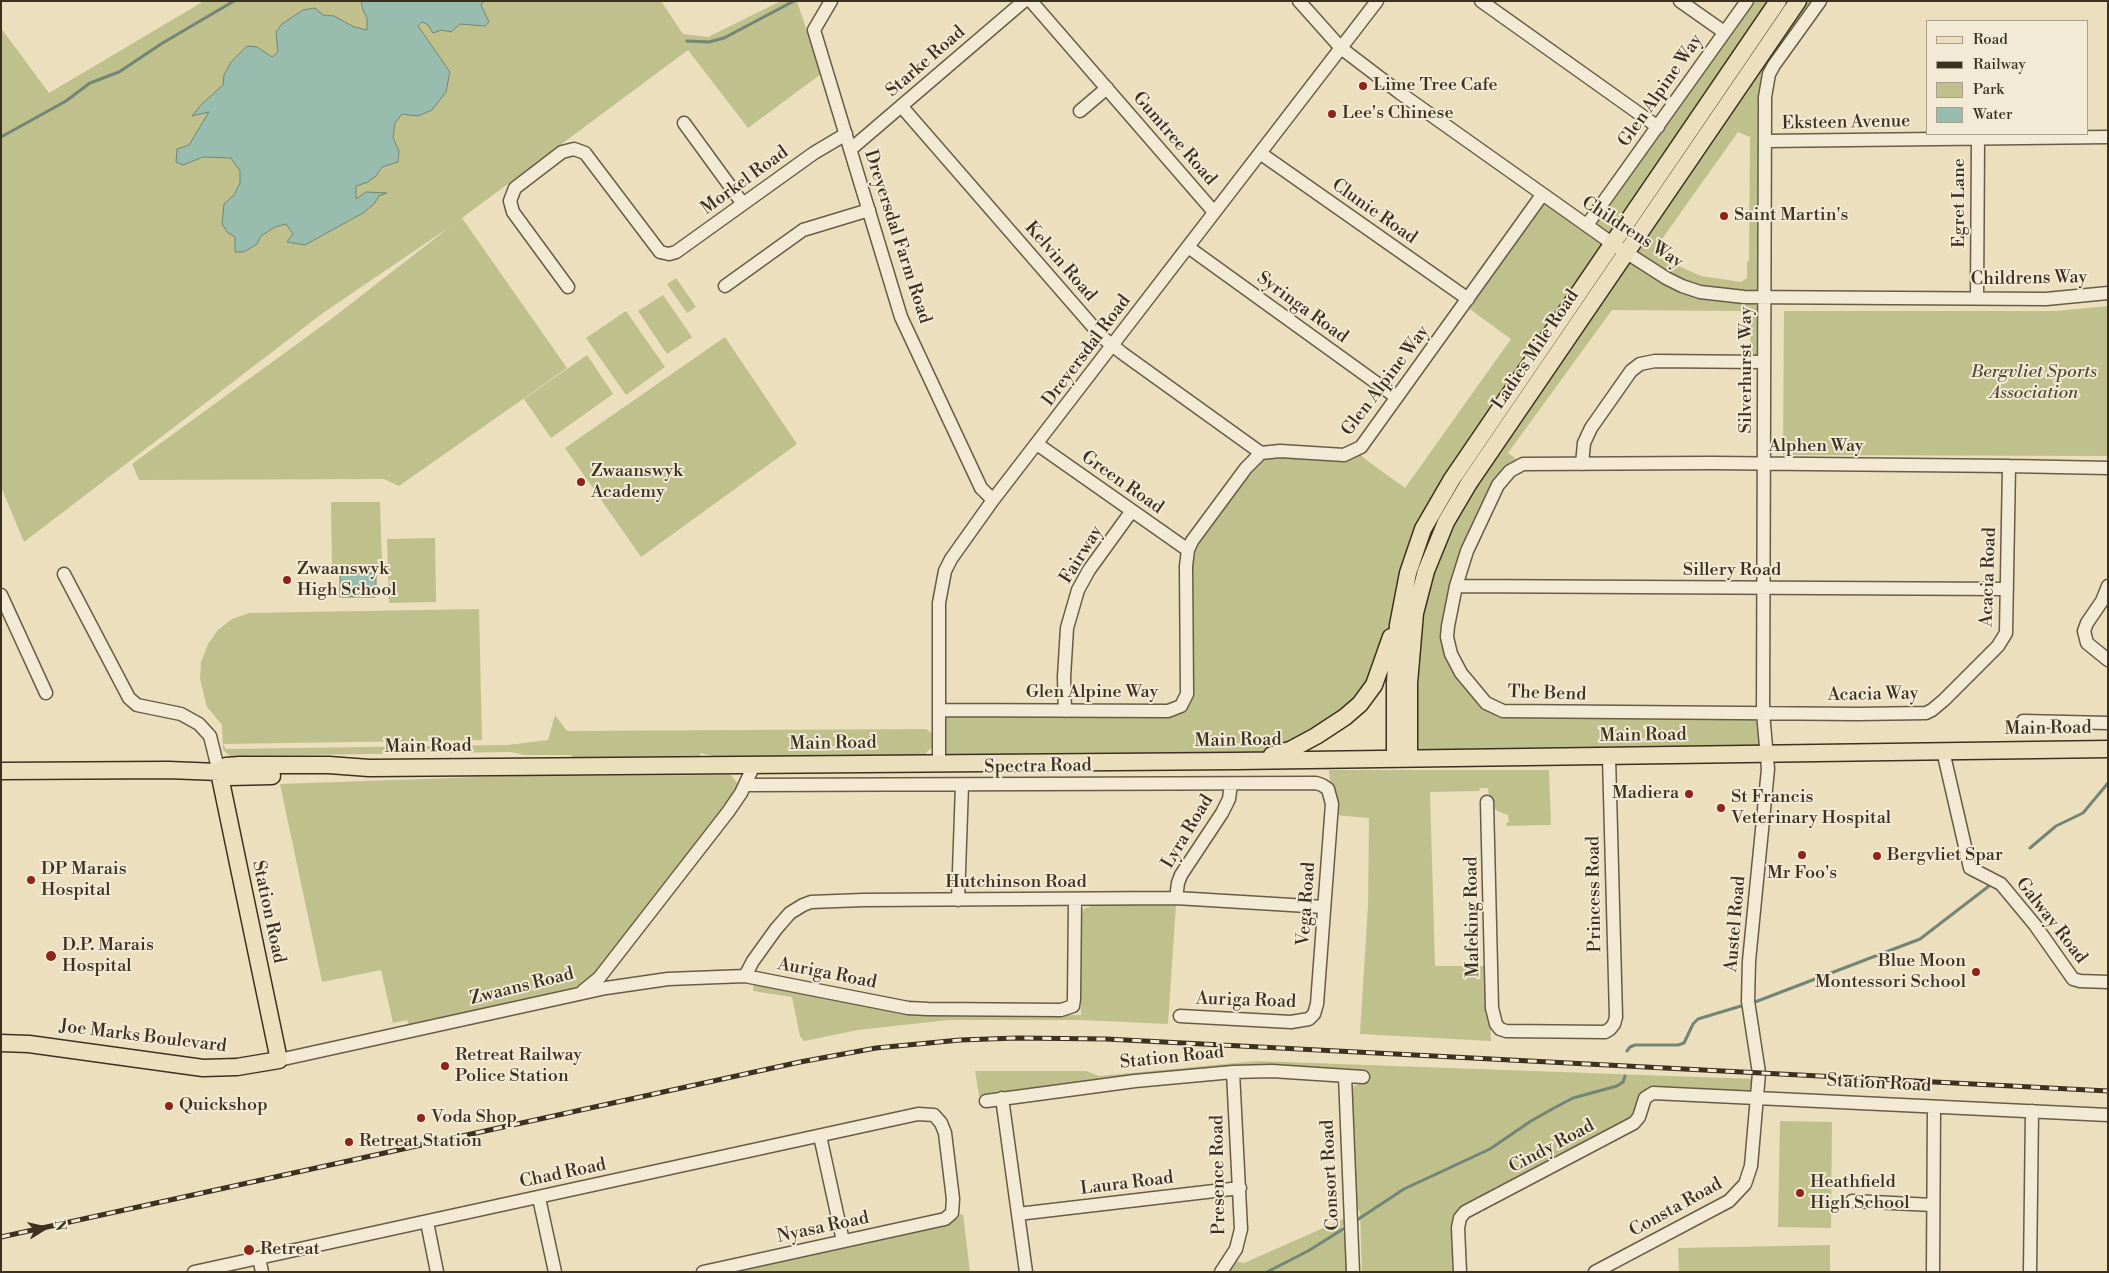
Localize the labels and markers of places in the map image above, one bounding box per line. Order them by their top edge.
place label: Lime Tree Cafe [1373,75,1498,97]
marker: Lime Tree Cafe [1357,80,1369,92]
place label: Lee's Chinese [1342,103,1454,125]
marker: Lee's Chinese [1326,108,1338,120]
place label: Saint Martin's [1734,205,1848,227]
marker: Saint Martin's [1718,210,1730,222]
place label: Zwaanswyk Academy [591,461,683,504]
marker: Zwaanswyk Academy [575,476,587,488]
place label: Zwaanswyk High School [297,559,397,602]
marker: Zwaanswyk High School [281,574,293,586]
place label: Madiera [1612,783,1679,805]
place label: St Francis Veterinary Hospital [1731,787,1891,830]
marker: Madiera [1683,788,1695,800]
marker: St Francis Veterinary Hospital [1715,802,1727,814]
place label: Bergvliet Spar [1887,845,2003,867]
marker: Mr Foo's [1796,849,1808,861]
marker: Bergvliet Spar [1871,850,1883,862]
place label: DP Marais Hospital [41,859,127,902]
place label: Mr Foo's [1767,863,1837,885]
marker: DP Marais Hospital [25,874,37,886]
place label: D.P. Marais Hospital [62,935,154,978]
marker: D.P. Marais Hospital [44,949,58,963]
place label: Blue Moon Montessori School [1815,951,1966,994]
marker: Blue Moon Montessori School [1970,966,1982,978]
place label: Retreat Railway Police Station [455,1045,582,1088]
marker: Retreat Railway Police Station [439,1060,451,1072]
place label: Quickshop [179,1095,268,1117]
marker: Quickshop [163,1100,175,1112]
place label: Voda Shop [431,1107,517,1129]
marker: Voda Shop [415,1112,427,1124]
place label: Retreat Station [359,1131,482,1153]
marker: Retreat Station [343,1136,355,1148]
place label: Heathfield High School [1810,1172,1910,1214]
marker: Heathfield High School [1794,1187,1806,1199]
place label: Retreat [260,1239,320,1261]
marker: Retreat [242,1243,256,1257]

